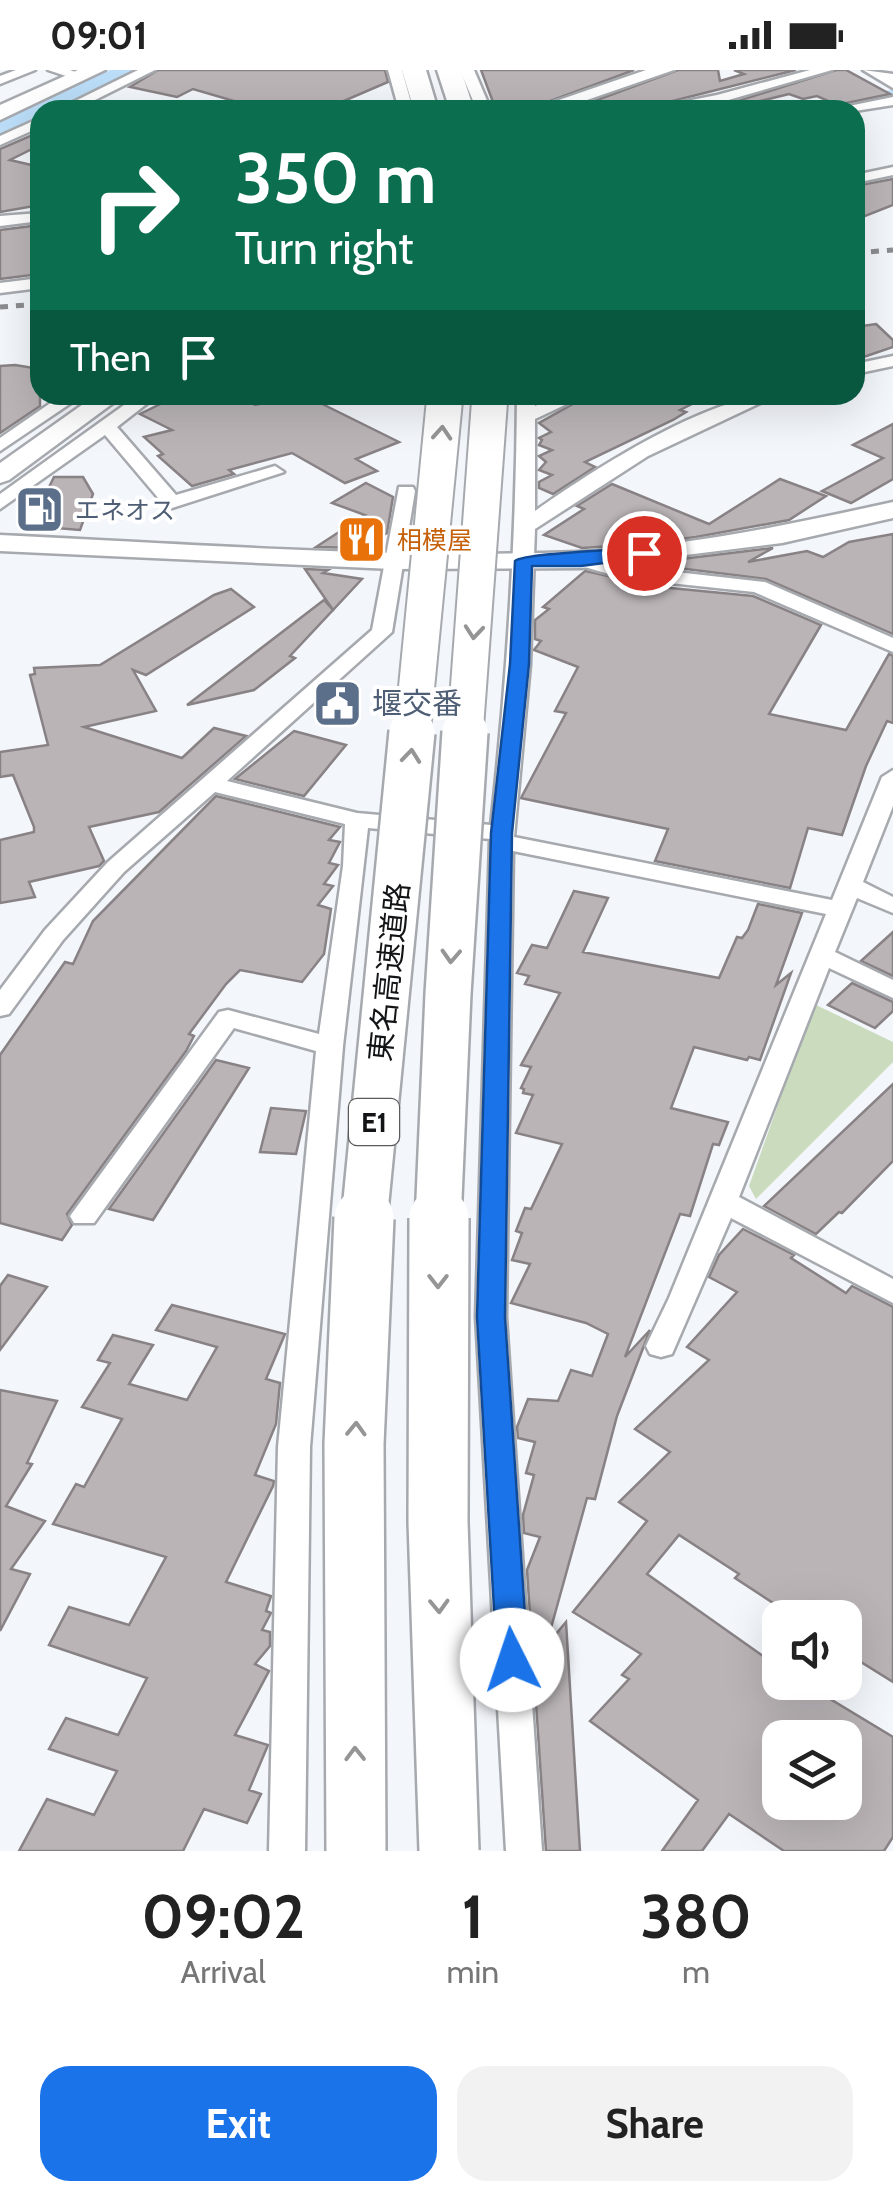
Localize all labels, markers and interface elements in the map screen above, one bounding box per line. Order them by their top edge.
text: 09:01 [50,12,147,59]
text: 350 m [235,135,436,221]
icon: right [70,140,200,270]
text: Turn right [235,221,414,275]
icon: arrive [171,330,226,385]
text: Then [70,334,151,381]
one-way arrow [431,424,452,440]
fuel station icon: エネオス [14,484,66,536]
place label: エネオス [75,495,175,525]
pin [602,511,687,596]
restaurant icon: 相模屋 [336,514,388,566]
place label: 相模屋 [397,525,472,555]
icon: arrive [617,526,672,581]
one-way arrow [464,624,485,640]
public building icon: 堰交番 [311,677,363,729]
place label: 堰交番 [372,685,462,722]
one-way arrow [400,748,421,764]
street label: 東名高速道路 [361,881,417,1063]
one-way arrow [441,949,462,965]
road number: E1 [349,1099,399,1145]
one-way arrow [427,1274,449,1289]
one-way arrow [345,1420,366,1436]
one-way arrow [429,1598,450,1614]
map controls [762,1600,862,1820]
button: sound [762,1600,862,1700]
position arrow [460,1608,564,1712]
button: layers [762,1720,862,1820]
one-way arrow [344,1745,365,1761]
text: 09:02 [141,1880,305,1953]
text: 1 [462,1880,484,1953]
text: 380 [641,1880,752,1953]
text: Arrival [181,1952,266,1991]
text: min [446,1952,499,1991]
text: m [682,1952,710,1991]
button: Exit [40,2066,437,2181]
button: Share [457,2066,853,2181]

